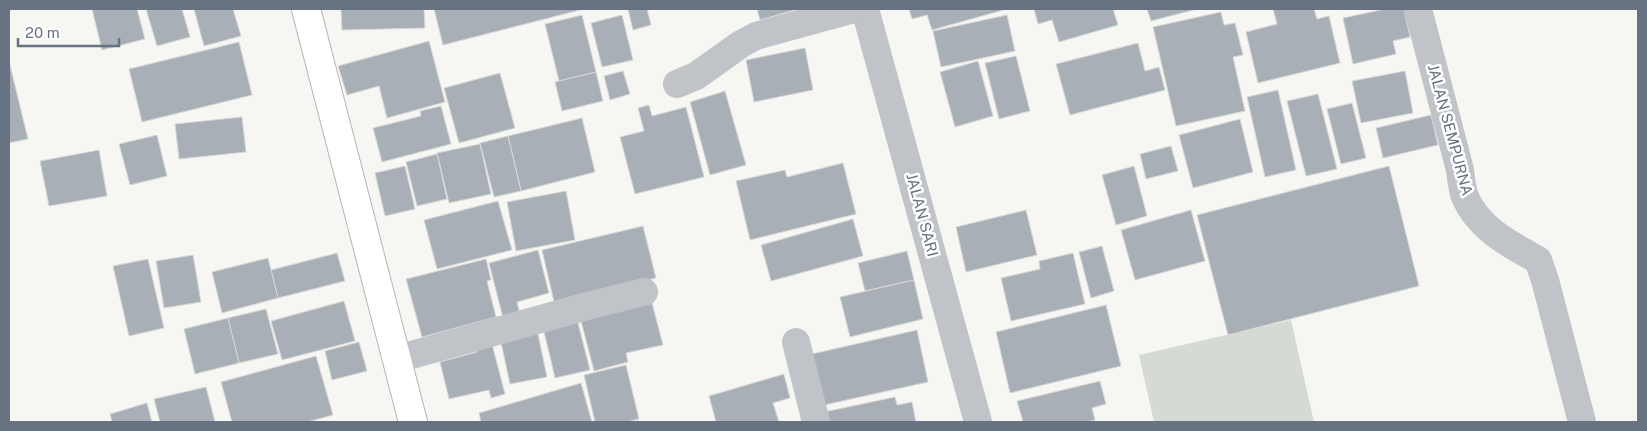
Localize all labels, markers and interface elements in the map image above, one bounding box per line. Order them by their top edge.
scale bar [18,15,119,47]
text: 20 m [25,24,60,41]
street label: JALAN SEMPURNA [1425,62,1476,198]
street label: JALAN SARI [903,171,942,258]

